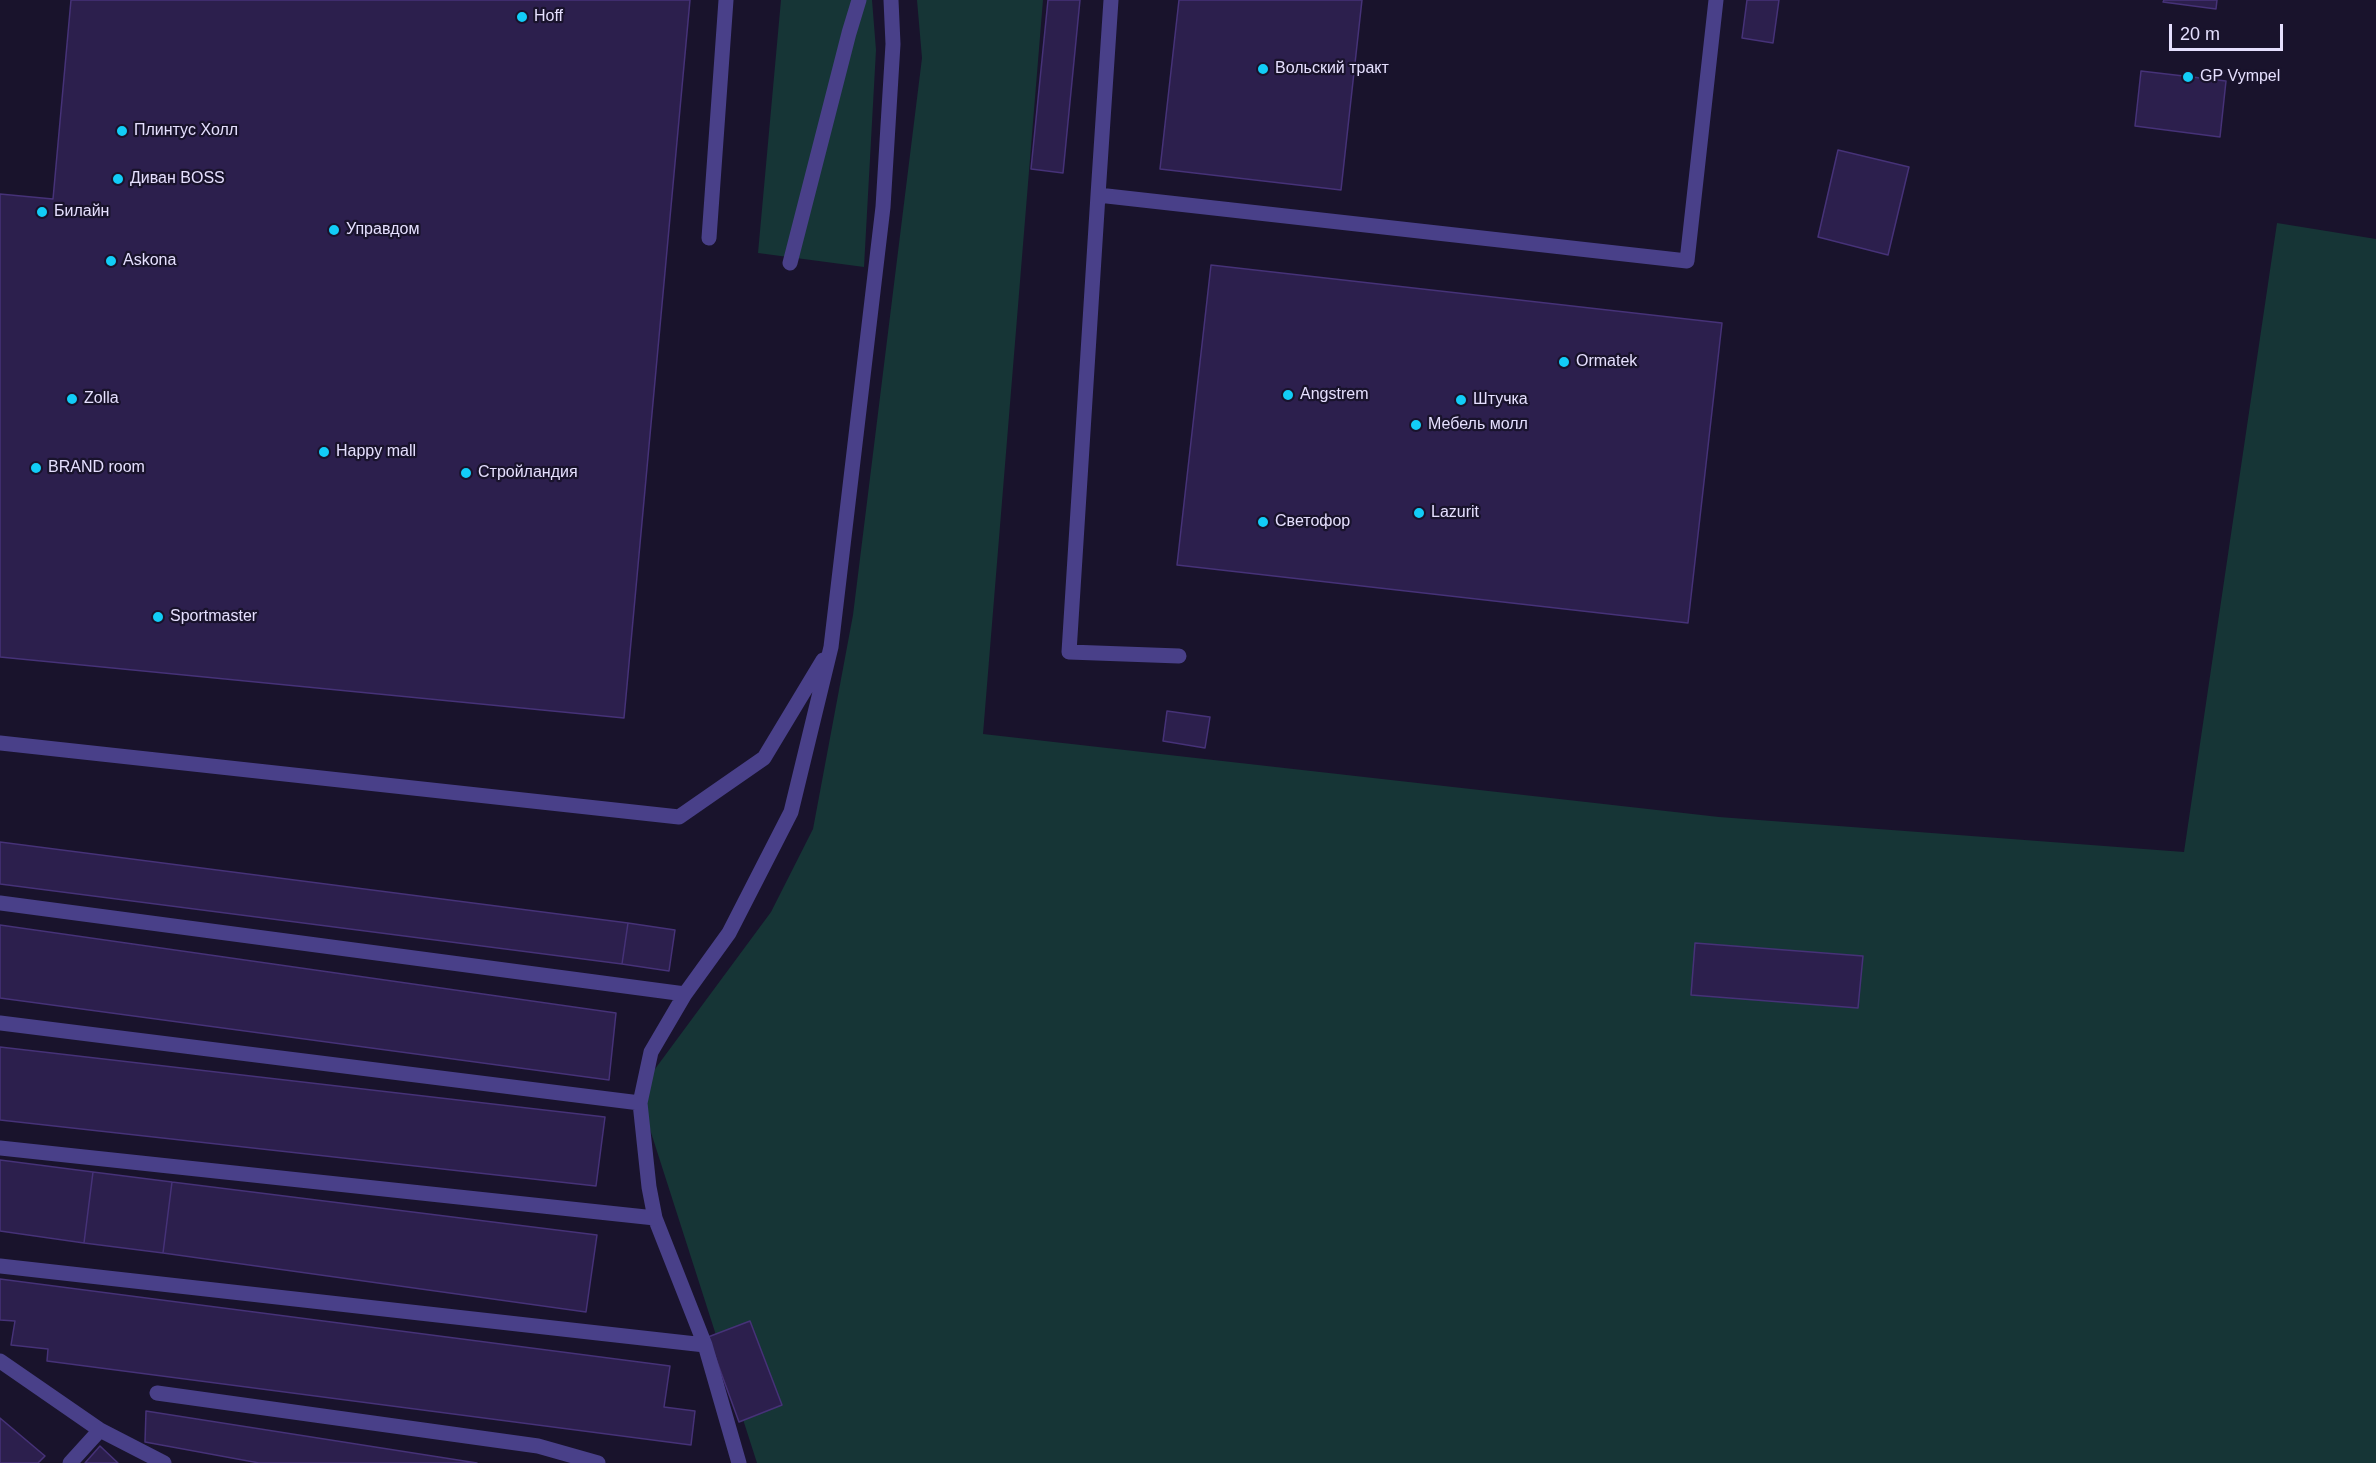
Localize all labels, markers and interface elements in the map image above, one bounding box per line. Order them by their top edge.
place label: Hoff [534,7,563,27]
marker: Hoff [515,10,529,24]
scale bar [2172,12,2286,50]
text: 20 m [2180,24,2220,44]
place label: Вольский тракт [1275,59,1389,79]
marker: Вольский тракт [1256,62,1270,76]
place label: GP Vympel [2200,67,2280,87]
marker: GP Vympel [2181,70,2195,84]
place label: Плинтус Холл [134,121,238,141]
marker: Плинтус Холл [115,124,129,138]
place label: Диван BOSS [130,169,225,189]
marker: Диван BOSS [111,172,125,186]
place label: Билайн [54,202,109,222]
marker: Билайн [35,205,49,219]
place label: Управдом [346,220,419,240]
marker: Управдом [327,223,341,237]
place label: Askona [123,251,176,271]
marker: Askona [104,254,118,268]
place label: Ormatek [1576,352,1637,372]
marker: Ormatek [1557,355,1571,369]
place label: Angstrem [1300,385,1368,405]
marker: Angstrem [1281,388,1295,402]
place label: Zolla [84,389,119,409]
place label: Штучка [1473,390,1528,410]
marker: Zolla [65,392,79,406]
marker: Штучка [1454,393,1468,407]
place label: Мебель молл [1428,415,1528,435]
marker: Мебель молл [1409,418,1423,432]
place label: Happy mall [336,442,416,462]
marker: Happy mall [317,445,331,459]
place label: BRAND room [48,458,145,478]
marker: BRAND room [29,461,43,475]
place label: Стройландия [478,463,578,483]
marker: Стройландия [459,466,473,480]
place label: Lazurit [1431,503,1479,523]
marker: Lazurit [1412,506,1426,520]
place label: Светофор [1275,512,1350,532]
marker: Светофор [1256,515,1270,529]
place label: Sportmaster [170,607,257,627]
marker: Sportmaster [151,610,165,624]

